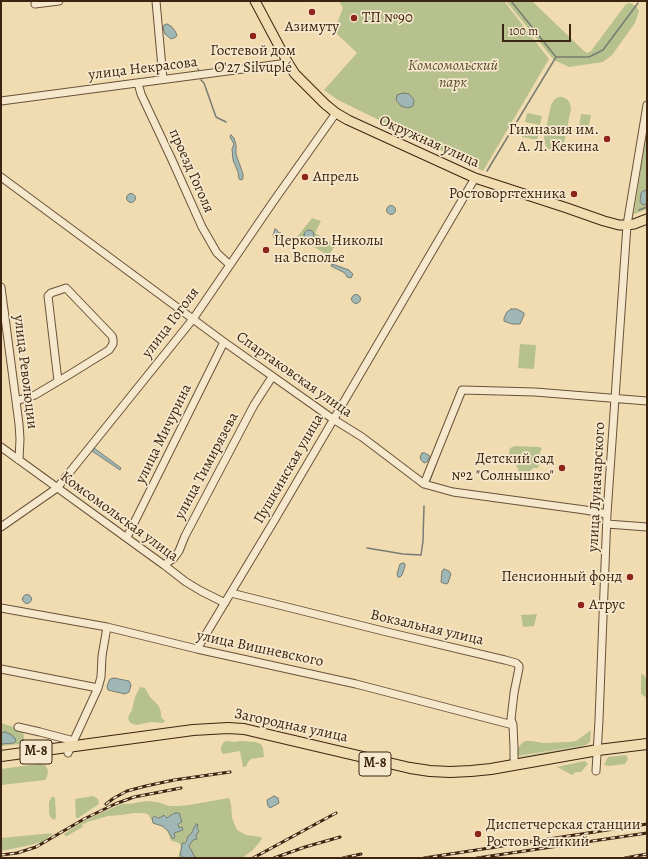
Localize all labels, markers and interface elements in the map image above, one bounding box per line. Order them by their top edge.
marker: Азимуту [307,7,317,17]
place label: ТП №90 [362,9,413,27]
marker: ТП №90 [349,13,359,23]
scale bar [504,16,573,42]
place label: Азимуту [285,18,339,36]
text: 100 m [509,23,538,39]
marker: Гостевой дом O'27 Silvuplé [248,31,258,41]
place label: Гостевой дом O'27 Silvuplé [210,42,296,77]
street label: улица Некрасова [88,53,198,85]
park label: Комсомольский парк [408,57,498,92]
street label: Окружная улица [376,112,482,172]
place label: Гимназия им. А. Л. Кекина [509,121,599,156]
street label: проезд Гоголя [164,126,218,216]
marker: Гимназия им. А. Л. Кекина [602,134,612,144]
place label: Апрель [313,168,359,186]
marker: Апрель [300,172,310,182]
place label: Ростоворгтехника [449,185,566,203]
marker: Ростоворгтехника [569,189,579,199]
place label: Церковь Николы на Всполье [274,232,384,267]
marker: Церковь Николы на Всполье [261,245,271,255]
street label: улица Гоголя [139,284,203,362]
street label: улица Революции [9,314,41,430]
street label: Спартаковская улица [232,328,356,422]
street label: улица Мичурина [132,381,196,487]
street label: улица Тимирязева [171,409,243,523]
street label: Пушкинская улица [250,411,328,527]
street label: улица Луначарского [585,421,609,553]
place label: Детский сад №2 "Солнышко" [451,450,554,485]
marker: Детский сад №2 "Солнышко" [557,463,567,473]
street label: Комсомольская улица [56,468,182,566]
place label: Пенсионный фонд [501,568,622,586]
marker: Пенсионный фонд [625,572,635,582]
place label: Атрус [589,596,625,614]
marker: Атрус [576,600,586,610]
street label: Вокзальная улица [369,606,485,650]
street label: улица Вишневского [195,627,325,671]
street label: Загородная улица [233,705,349,747]
road number: М-8 [20,740,52,764]
road number: М-8 [359,752,391,776]
place label: Диспетчерская станции Ростов Великий [486,816,641,851]
marker: Диспетчерская станции Ростов Великий [473,829,483,839]

